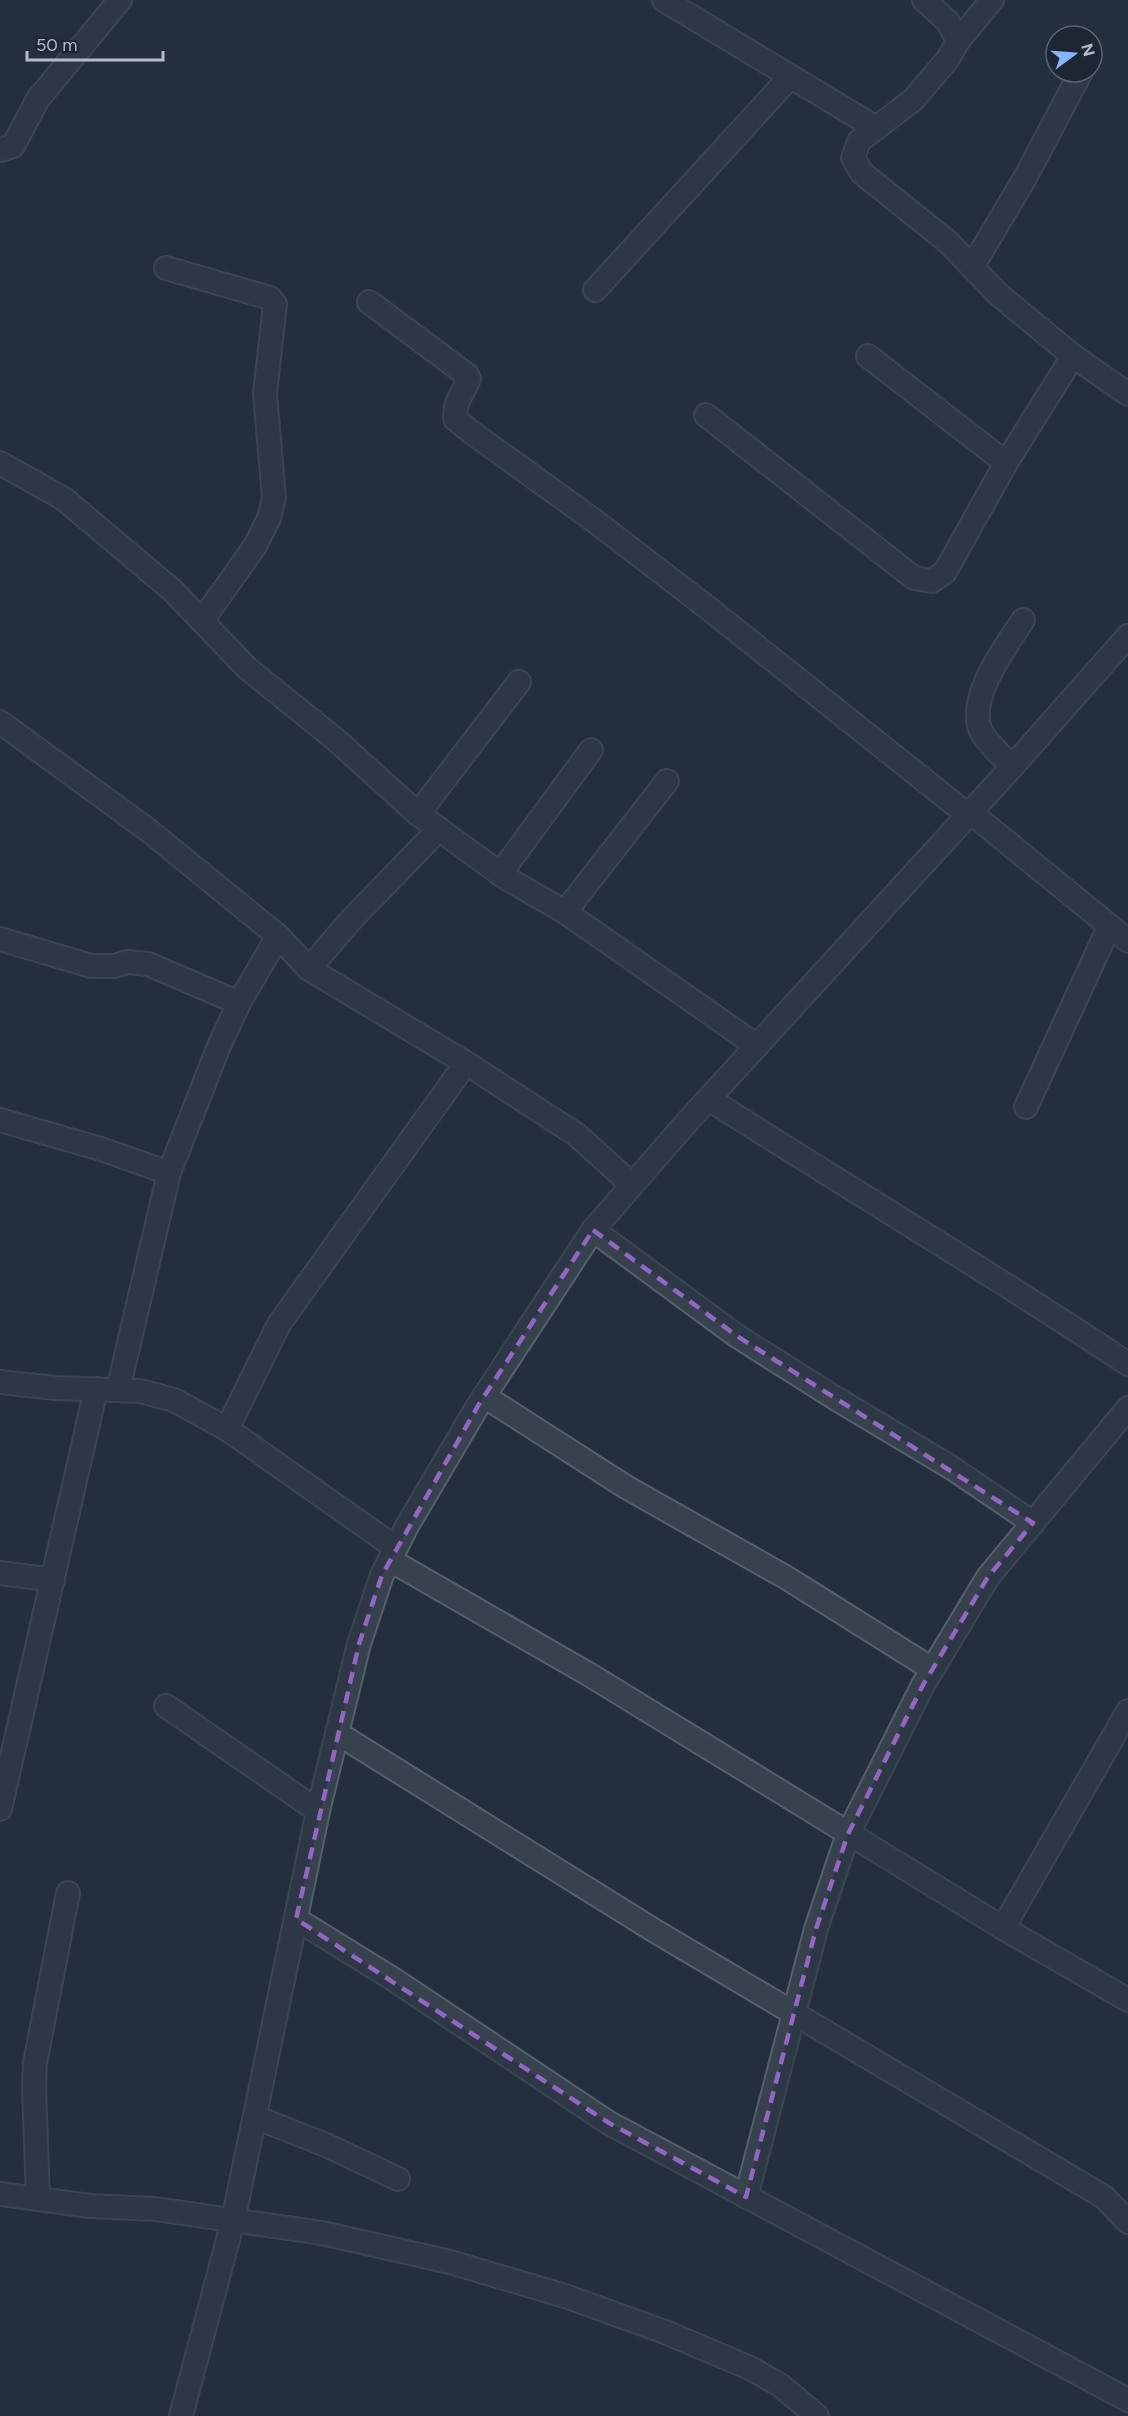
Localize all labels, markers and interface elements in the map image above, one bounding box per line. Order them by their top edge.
scale bar [27,24,164,62]
north arrow [1044,24,1104,84]
text: 50 m [36,34,78,56]
text: N [1077,41,1099,59]

